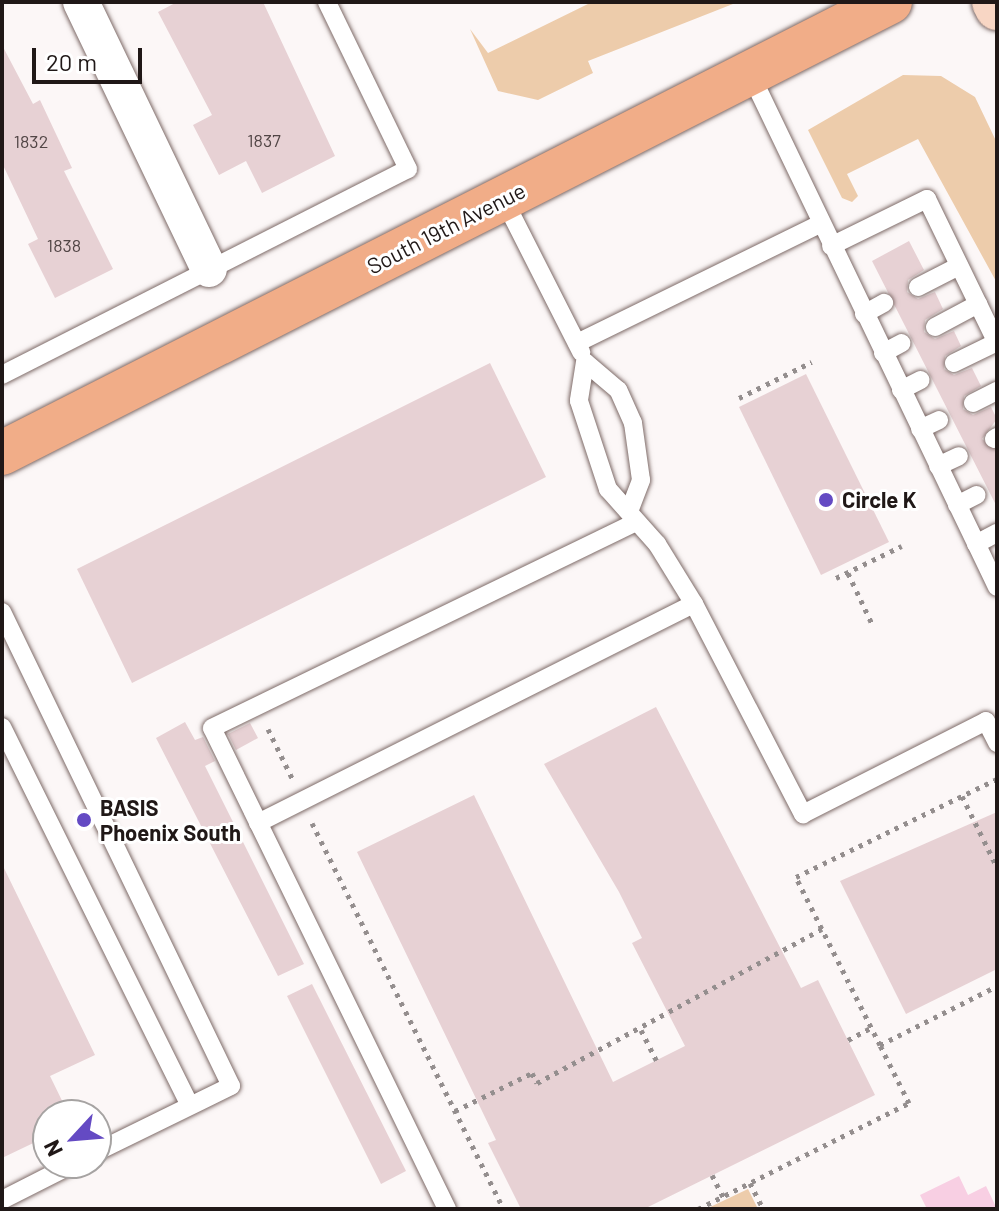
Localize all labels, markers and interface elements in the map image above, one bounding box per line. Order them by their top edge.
scale bar [36,32,146,82]
text: 20 m [46,47,97,76]
house number: 1837 [247,129,281,151]
house number: 1832 [14,130,48,152]
street label: South 19th Avenue [362,177,530,279]
house number: 1838 [47,234,81,256]
place label: Circle K [842,487,916,513]
marker: Circle K [817,491,835,509]
place label: BASIS Phoenix South [100,794,241,846]
marker: BASIS Phoenix South [75,811,93,829]
north arrow [32,1099,112,1179]
text: N [37,1136,67,1161]

